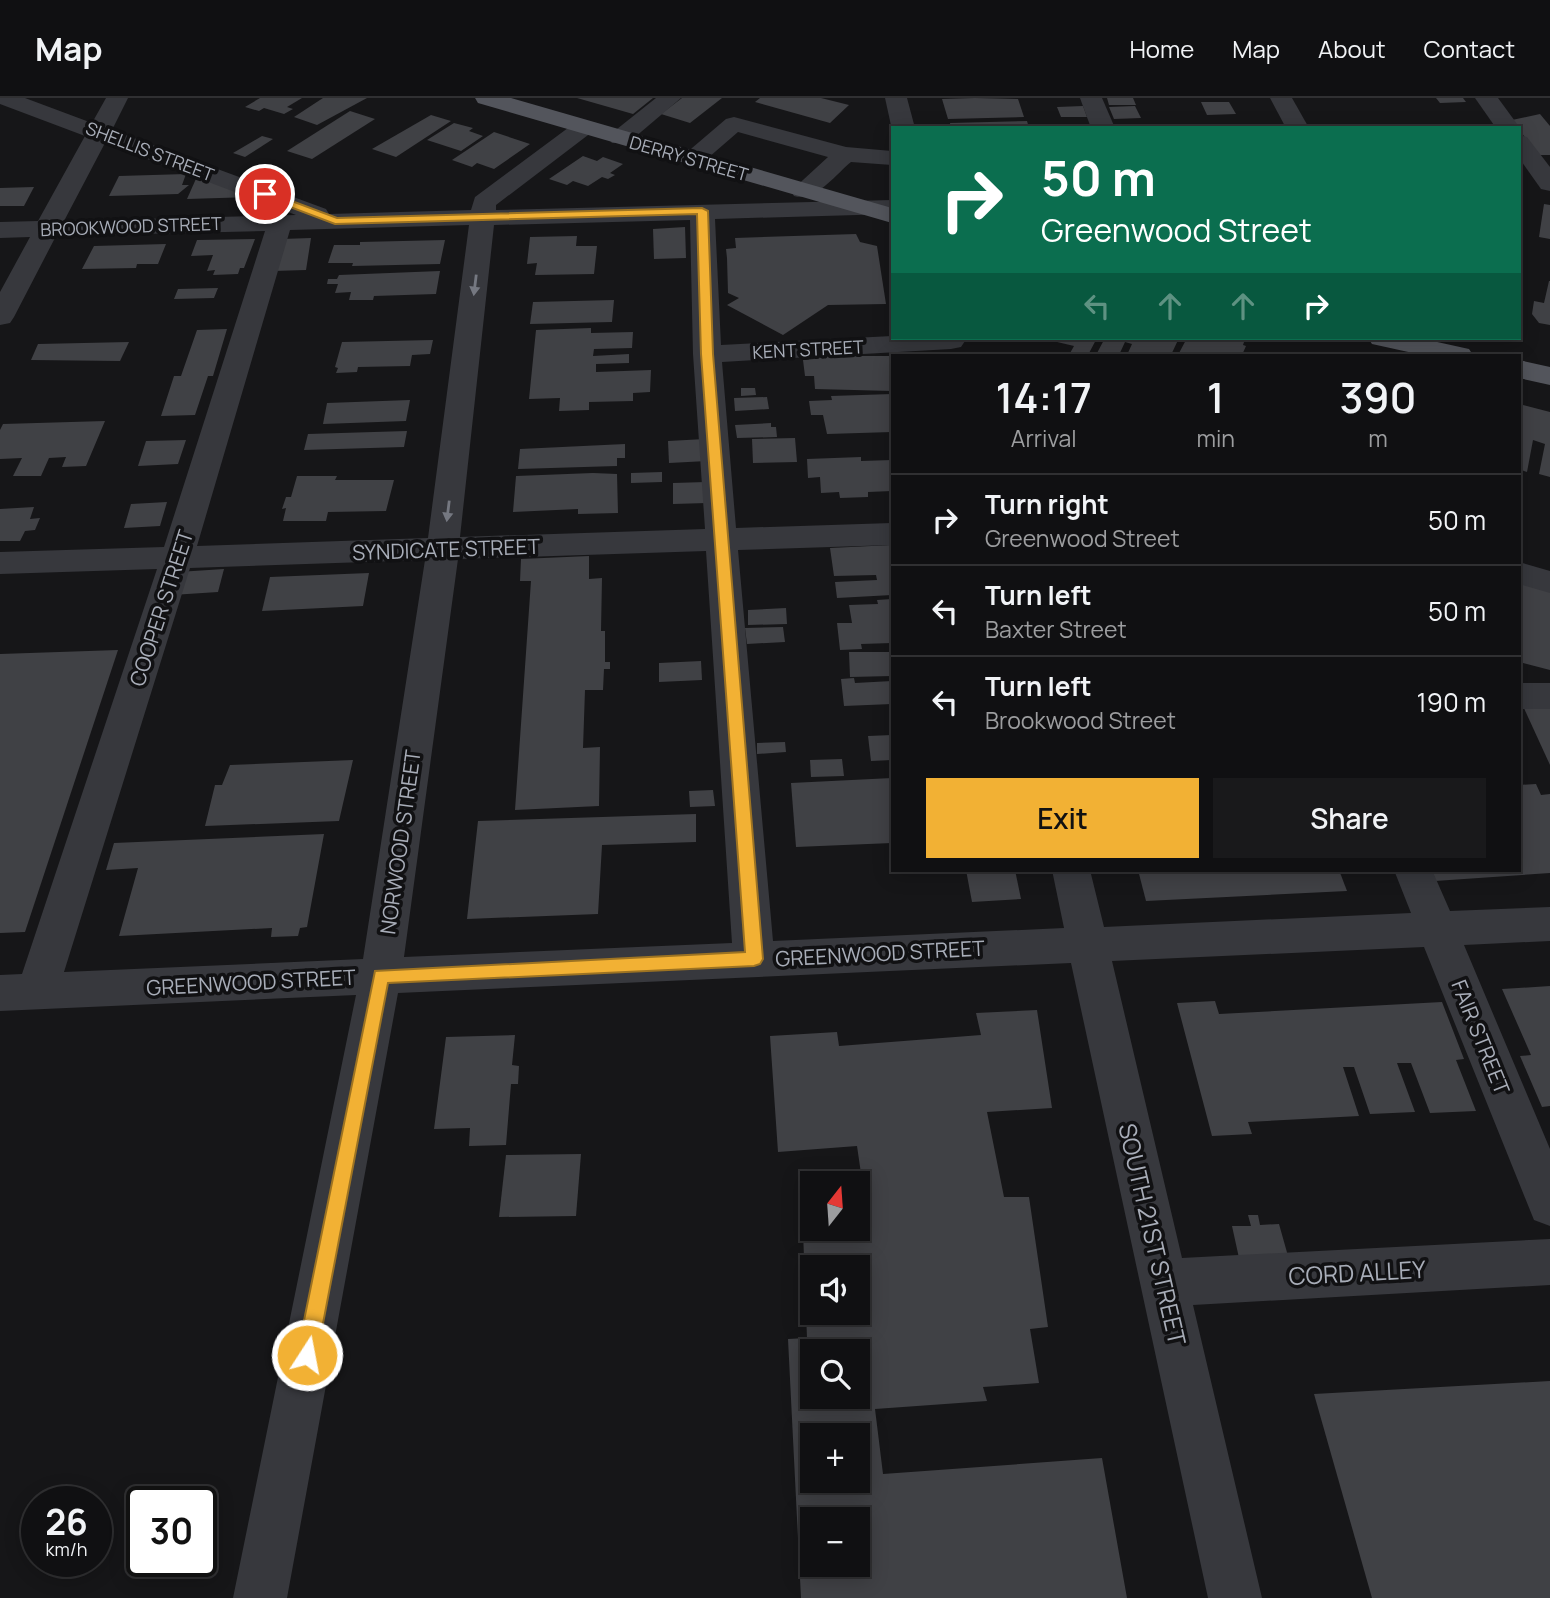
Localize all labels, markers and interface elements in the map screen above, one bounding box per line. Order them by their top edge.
text: Map [35,26,103,71]
text: Home [1129,32,1194,65]
text: Map [1232,32,1280,65]
text: About [1318,32,1386,65]
text: Contact [1424,32,1515,65]
street label: SHELLIS STREET [82,116,218,187]
street label: DERRY STREET [627,130,751,186]
text: 50 m [1041,144,1156,211]
icon: right [926,154,1017,245]
pin [235,164,295,224]
icon: arrive [246,175,284,213]
text: Greenwood Street [1041,208,1312,252]
street label: BROOKWOOD STREET [40,211,223,241]
one-way arrow [469,274,480,296]
icon: left [1078,287,1116,325]
icon: ahead [1151,287,1189,325]
icon: ahead [1224,287,1262,325]
icon: right [1297,287,1335,325]
street label: KENT STREET [752,334,865,364]
text: 14:17 [995,368,1092,426]
text: 1 [1207,368,1225,426]
text: 390 [1339,368,1417,426]
text: Arrival [1011,422,1077,454]
text: min [1196,422,1235,454]
text: m [1368,422,1388,454]
text: Turn right [985,486,1109,522]
one-way arrow [442,500,453,522]
icon: right [926,501,964,539]
text: 50 m [1428,502,1486,538]
text: Greenwood Street [985,522,1180,554]
street label: COOPER STREET [123,526,200,690]
street label: SYNDICATE STREET [352,532,541,566]
text: Turn left [985,577,1092,613]
icon: left [926,592,964,630]
text: 50 m [1428,593,1486,629]
text: Baxter Street [985,613,1127,645]
text: Turn left [985,668,1092,704]
icon: left [926,683,964,721]
text: 190 m [1417,684,1486,720]
text: Brookwood Street [985,704,1176,736]
street label: NORWOOD STREET [373,748,427,936]
button: Exit [926,778,1199,858]
button: Share [1213,778,1486,858]
street label: GREENWOOD STREET [775,934,986,972]
street label: GREENWOOD STREET [146,963,357,1001]
street label: FAIR STREET [1445,976,1517,1099]
street label: SOUTH 21ST STREET [1111,1120,1195,1349]
north arrow [800,1171,870,1241]
map controls [800,1171,870,1577]
street label: CORD ALLEY [1288,1252,1427,1292]
button: sound [800,1255,870,1325]
position arrow [270,1318,344,1392]
button: search [800,1339,870,1409]
button: + [800,1423,870,1493]
speed limit sign: 30 [126,1486,217,1577]
text: 26 [45,1498,88,1546]
button: − [800,1507,870,1577]
text: km/h [46,1537,87,1561]

